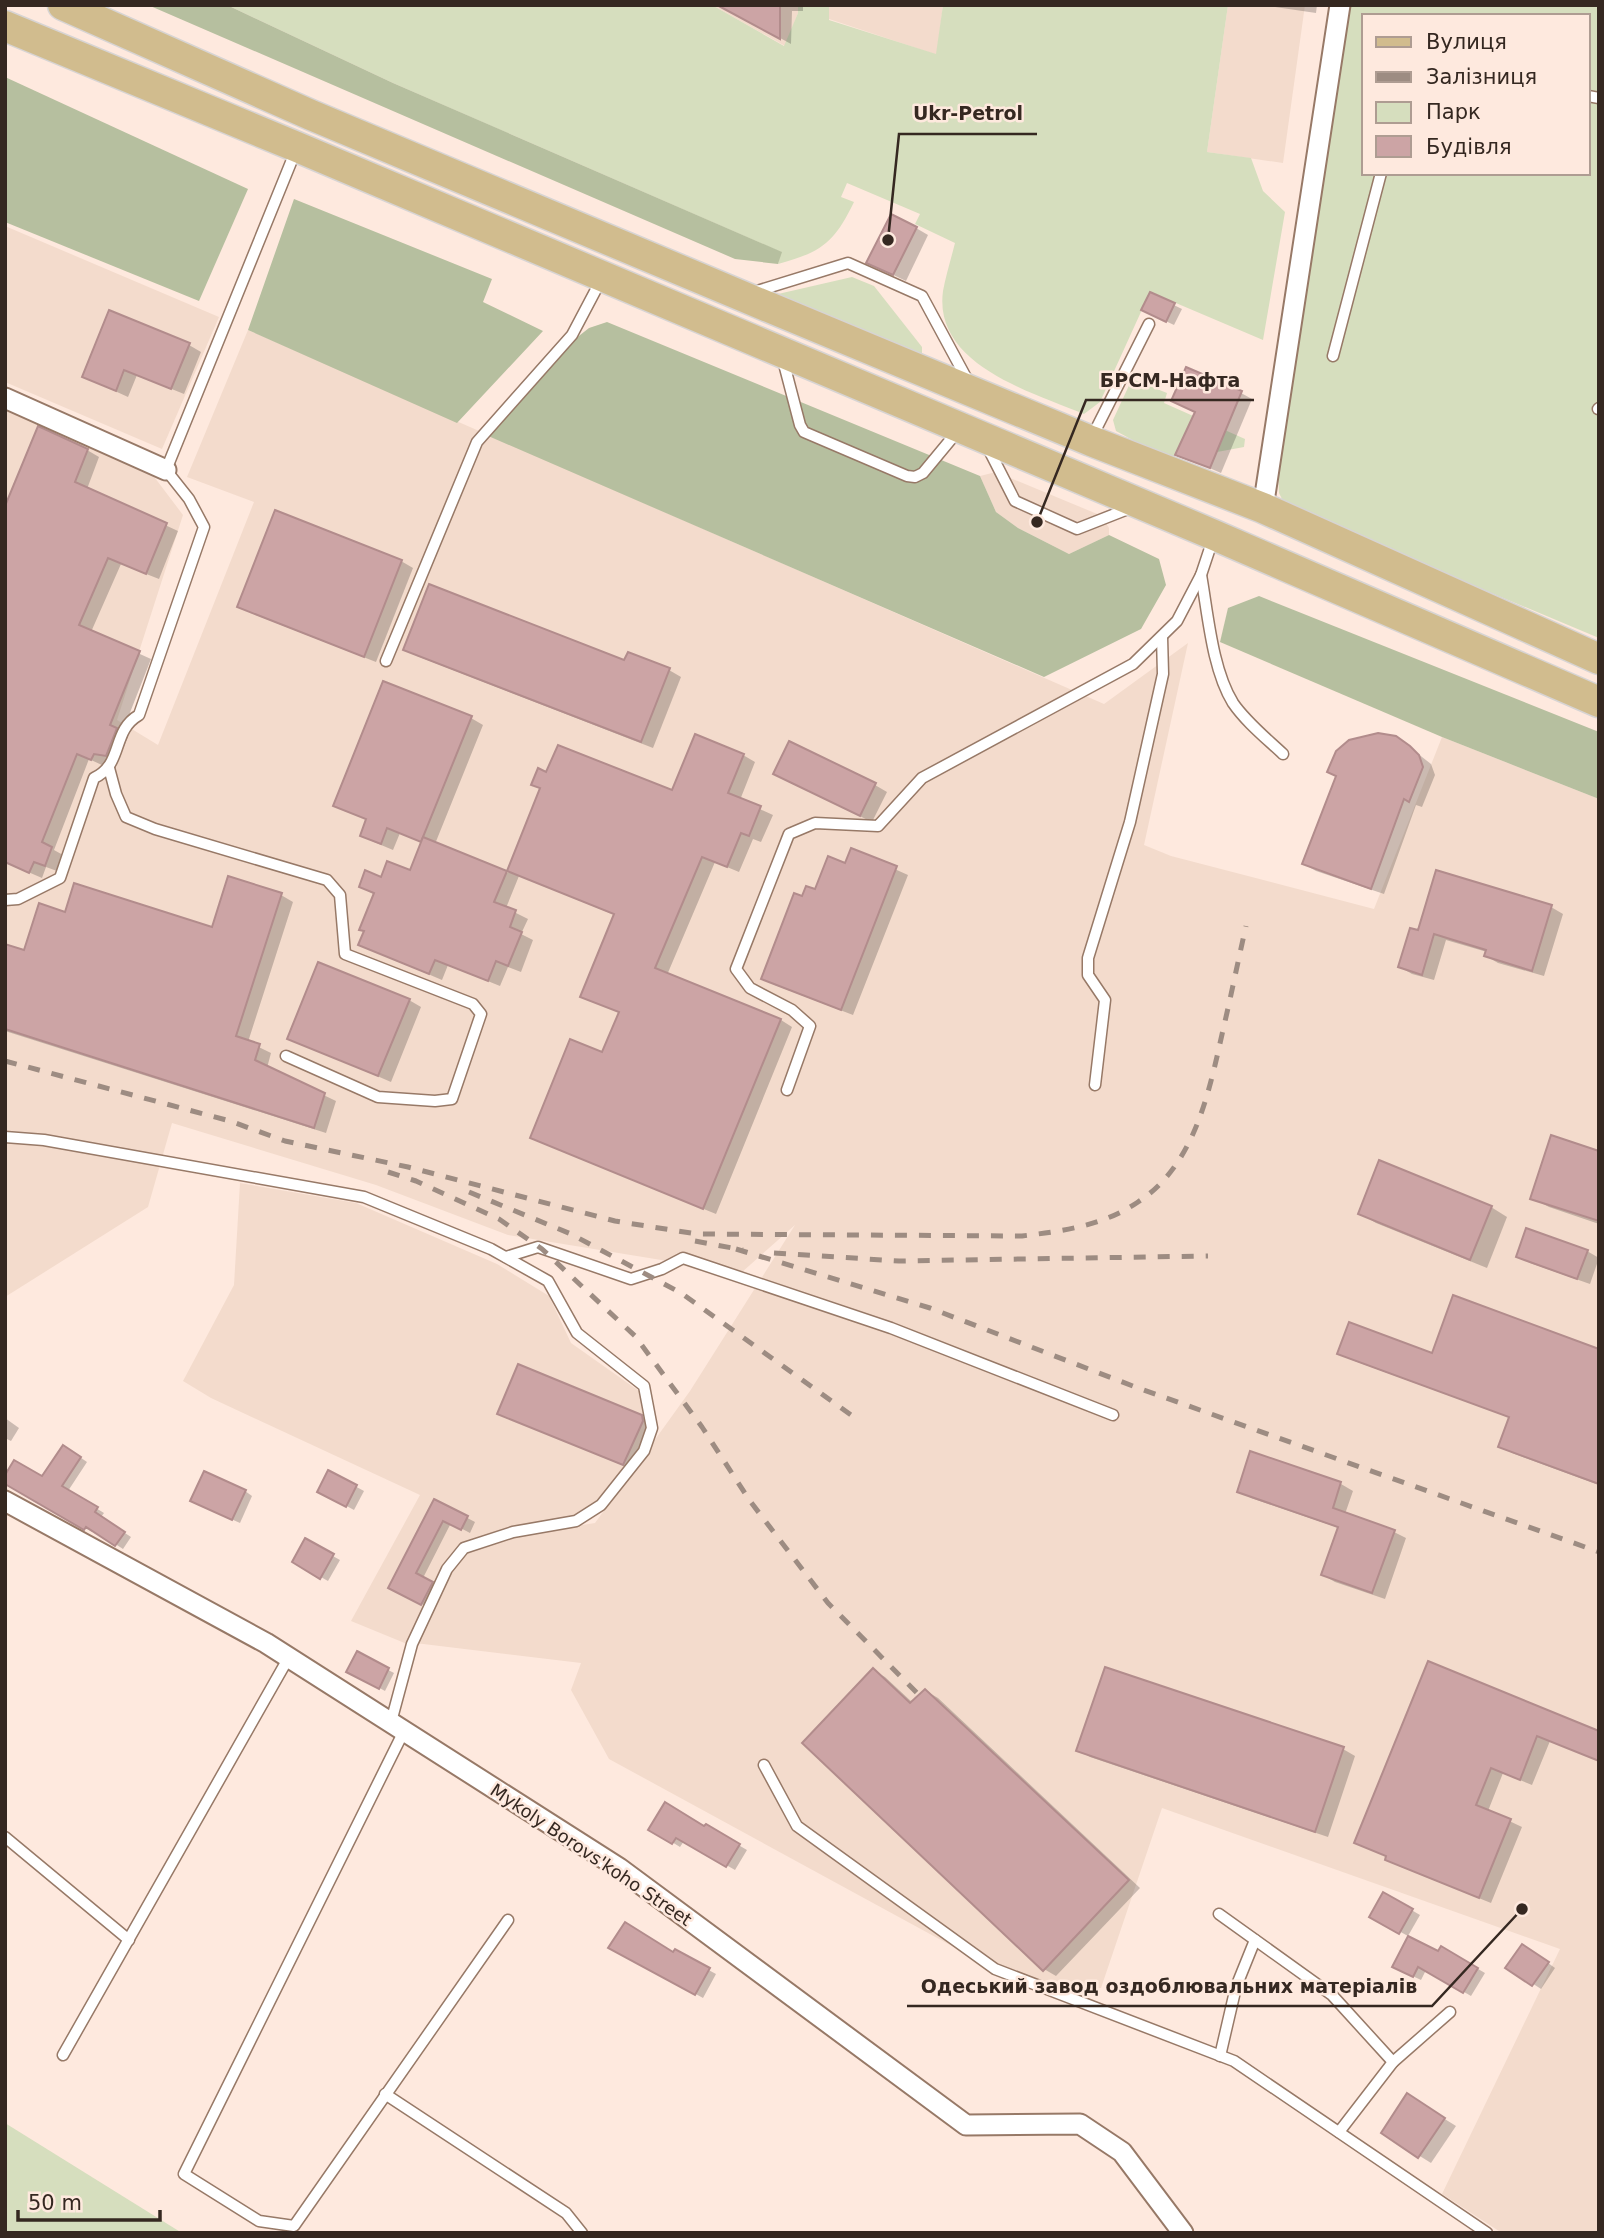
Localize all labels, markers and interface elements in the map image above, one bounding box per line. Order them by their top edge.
legend [1362,14,1590,175]
text: Вулиця [1426,30,1507,54]
text: Залізниця [1426,65,1537,89]
callout: Ukr-Petrol [899,94,1037,134]
text: Парк [1426,100,1481,124]
text: Ukr-Petrol [913,102,1023,124]
text: Будівля [1426,135,1512,159]
callout: БРСМ-Нафта [1086,360,1254,400]
text: БРСМ-Нафта [1100,369,1240,391]
street label: Mykoly Borovs'koho Street [487,1779,696,1930]
callout: Одеський завод оздоблювальних матеріалів [907,1966,1432,2006]
text: Одеський завод оздоблювальних матеріалів [921,1975,1417,1997]
scale bar [18,2178,159,2222]
text: 50 m [28,2191,82,2215]

